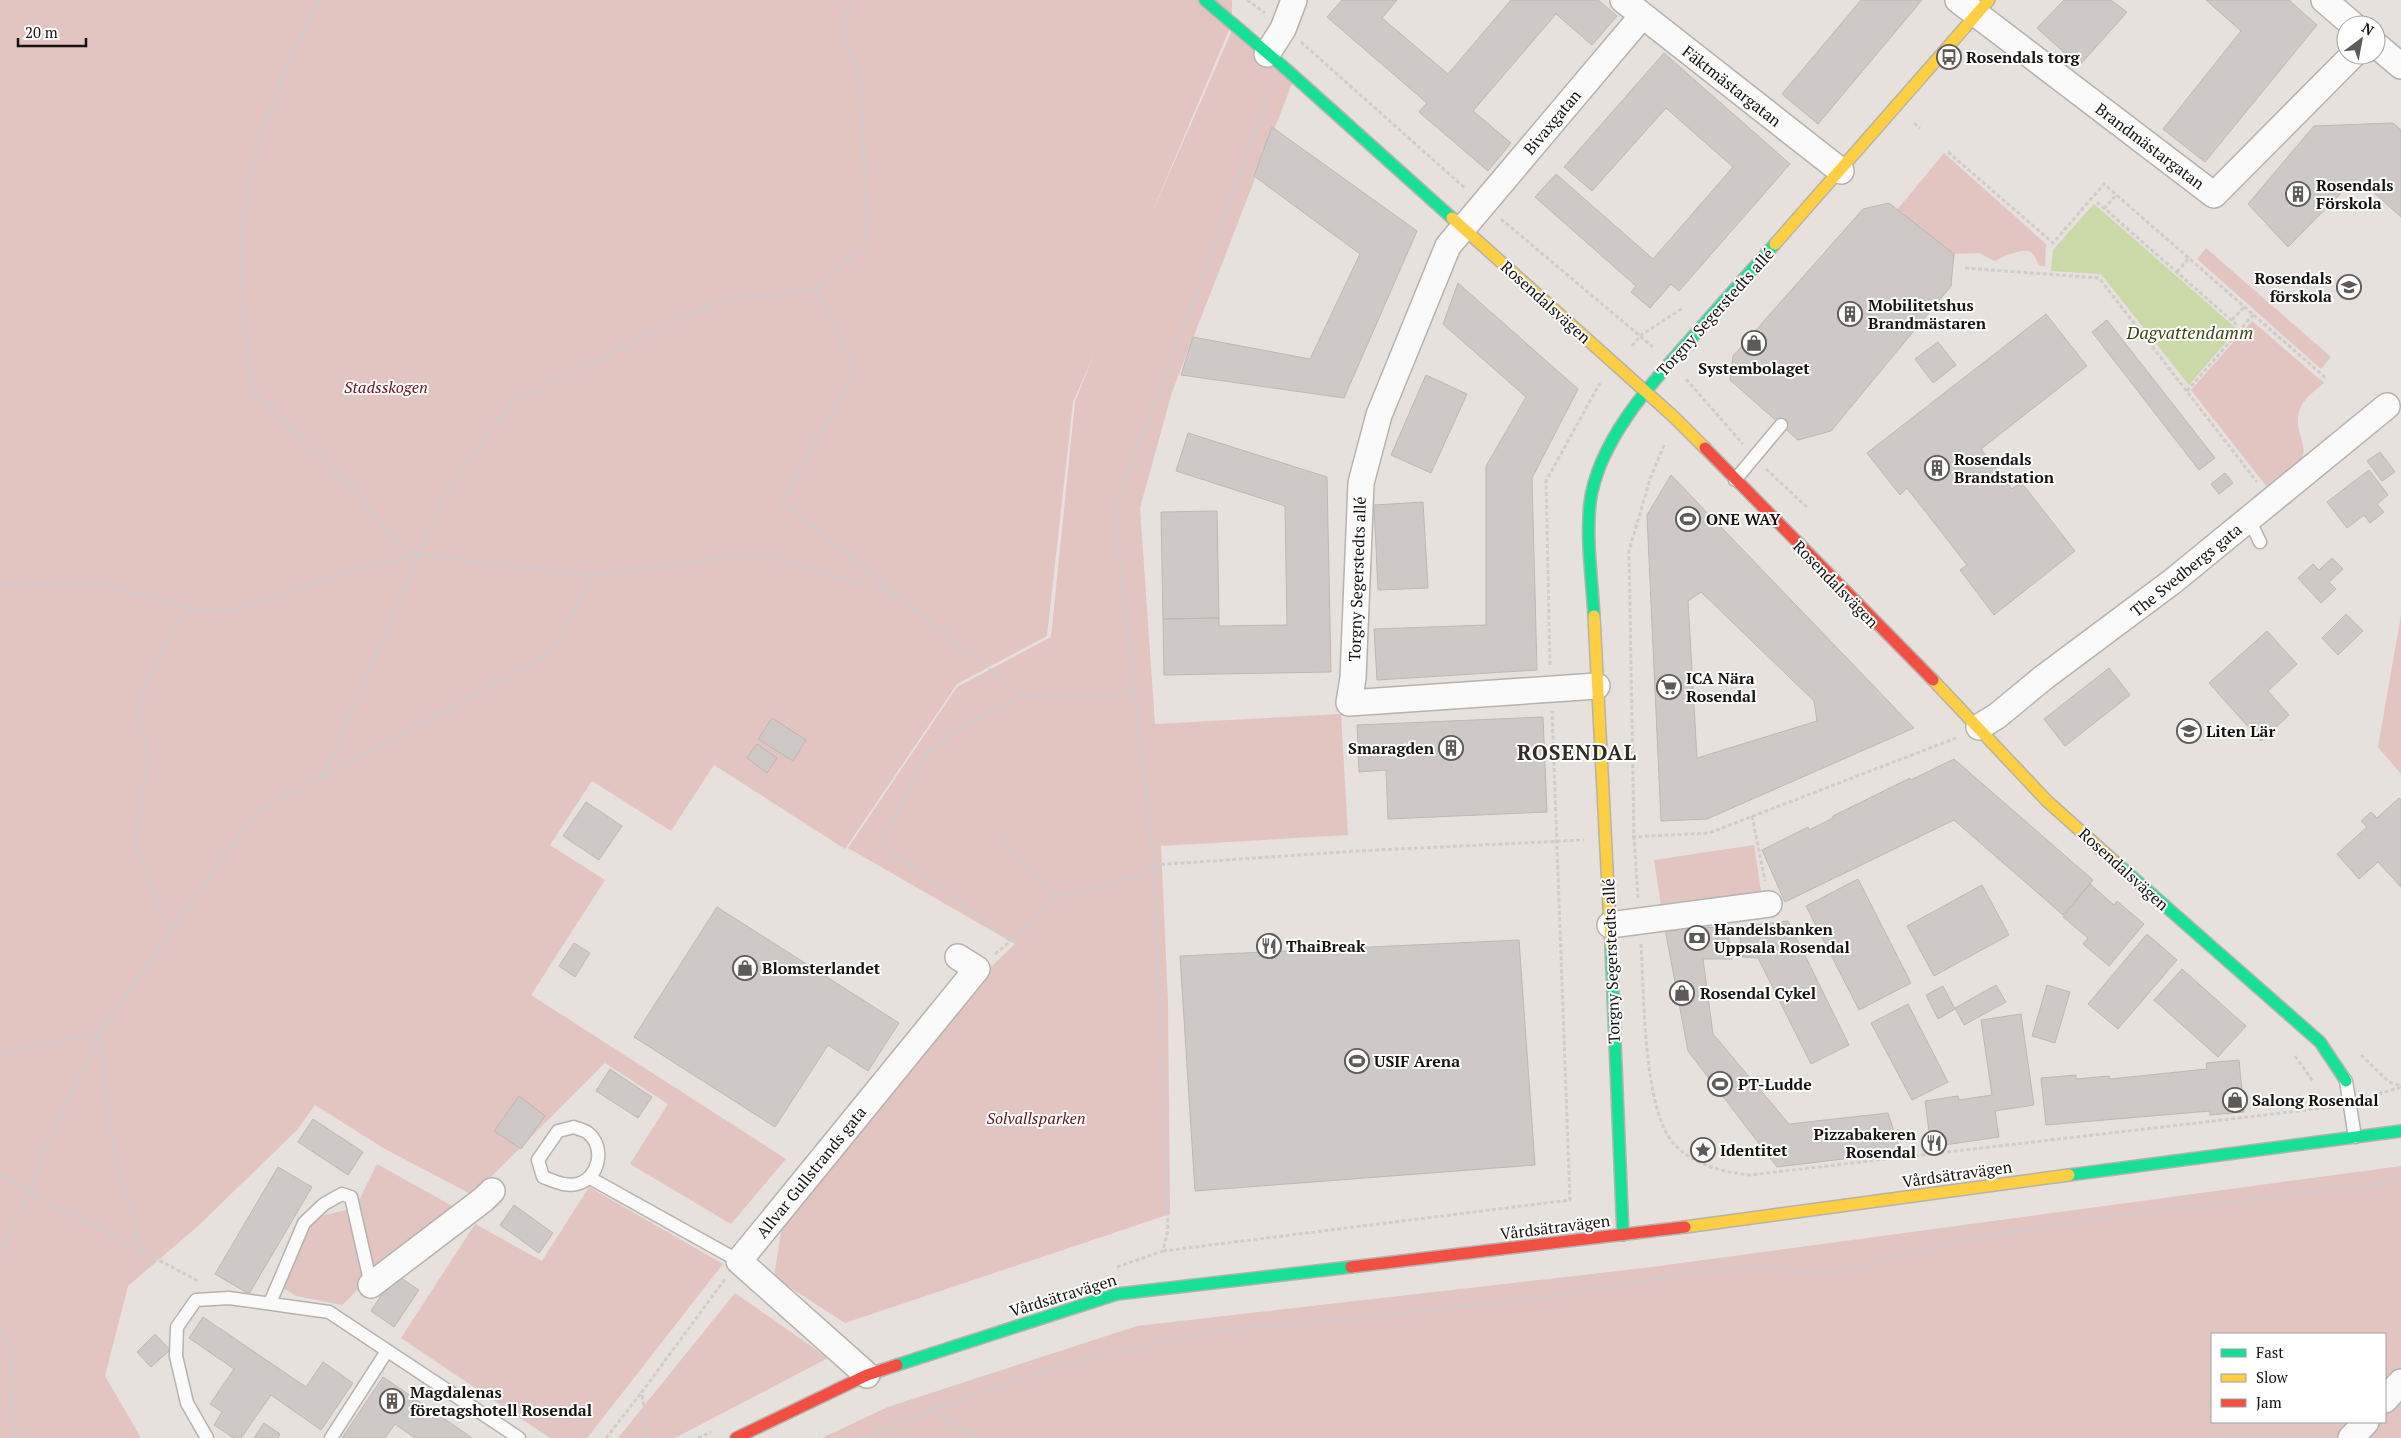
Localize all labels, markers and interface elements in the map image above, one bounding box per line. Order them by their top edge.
scale bar [18,15,85,47]
north arrow [2336,15,2386,65]
text: N [2359,18,2378,40]
text: 20 m [25,22,58,42]
street label: Fäktmästargatan [1678,40,1786,132]
bus stop icon: Rosendals torg [1936,44,1962,70]
place label: Rosendals torg [1966,46,2081,68]
street label: Bivaxgatan [1518,84,1586,159]
street label: Brandmästargatan [2091,98,2209,195]
place label: Rosendals Förskola [2316,174,2393,214]
building icon: Rosendals Förskola [2285,181,2311,207]
street label: Torgny Segerstedts allé [1652,243,1778,381]
street label: Rosendalsvägen [1496,256,1596,349]
place label: Rosendals förskola [2255,267,2332,307]
school or university icon: Rosendals förskola [2336,274,2362,300]
place label: Mobilitetshus Brandmästaren [1868,294,1987,334]
building icon: Mobilitetshus Brandmästaren [1837,301,1863,327]
water label: Dagvattendamm [2126,320,2253,344]
shop icon: Systembolaget [1741,330,1767,356]
place label: Systembolaget [1698,357,1810,379]
park label: Stadsskogen [344,376,428,398]
place label: Rosendals Brandstation [1954,448,2055,488]
building icon: Rosendals Brandstation [1924,455,1950,481]
street label: Torgny Segerstedts allé [1343,496,1371,662]
sports icon: ONE WAY [1675,506,1701,532]
place label: ONE WAY [1706,508,1781,530]
street label: The Svedbergs gata [2126,518,2246,622]
street label: Rosendalsvägen [1788,535,1884,633]
place label: ICA Nära Rosendal [1686,667,1756,707]
supermarket icon: ICA Nära Rosendal [1656,674,1682,700]
school or university icon: Liten Lär [2176,718,2202,744]
place label: Liten Lär [2206,720,2275,742]
building icon: Smaragden [1438,735,1464,761]
place label: Smaragden [1348,737,1435,759]
district label: ROSENDAL [1517,738,1637,766]
street label: Rosendalsvägen [2074,823,2174,916]
street label: Torgny Segerstedts allé [1597,878,1625,1044]
place label: Handelsbanken Uppsala Rosendal [1714,918,1850,958]
bank icon: Handelsbanken Uppsala Rosendal [1684,925,1710,951]
restaurant icon: ThaiBreak [1256,933,1282,959]
place label: ThaiBreak [1286,935,1366,957]
shop icon: Blomsterlandet [732,955,758,981]
place label: Blomsterlandet [762,957,881,979]
shop icon: Rosendal Cykel [1669,980,1695,1006]
place label: Rosendal Cykel [1700,982,1816,1004]
sports icon: USIF Arena [1344,1048,1370,1074]
place label: USIF Arena [1374,1050,1460,1072]
sports icon: PT-Ludde [1707,1071,1733,1097]
place label: PT-Ludde [1738,1073,1812,1095]
shop icon: Salong Rosendal [2222,1087,2248,1113]
place label: Salong Rosendal [2252,1089,2379,1111]
street label: Allvar Gullstrands gata [751,1102,871,1242]
park label: Solvallsparken [986,1107,1086,1129]
place label: Pizzabakeren Rosendal [1814,1123,1917,1163]
restaurant icon: Pizzabakeren Rosendal [1921,1130,1947,1156]
place icon: Identitet [1690,1137,1716,1163]
place label: Identitet [1720,1139,1788,1161]
street label: Vårdsätravägen [1901,1155,2014,1193]
street label: Vårdsätravägen [1499,1209,1612,1245]
street label: Vårdsätravägen [1007,1268,1120,1322]
legend [2211,1333,2386,1423]
text: Fast [2256,1342,2284,1362]
text: Slow [2256,1367,2289,1387]
place label: Magdalenas företagshotell Rosendal [410,1381,592,1421]
building icon: Magdalenas företagshotell Rosendal [379,1388,405,1414]
text: Jam [2256,1392,2282,1412]

